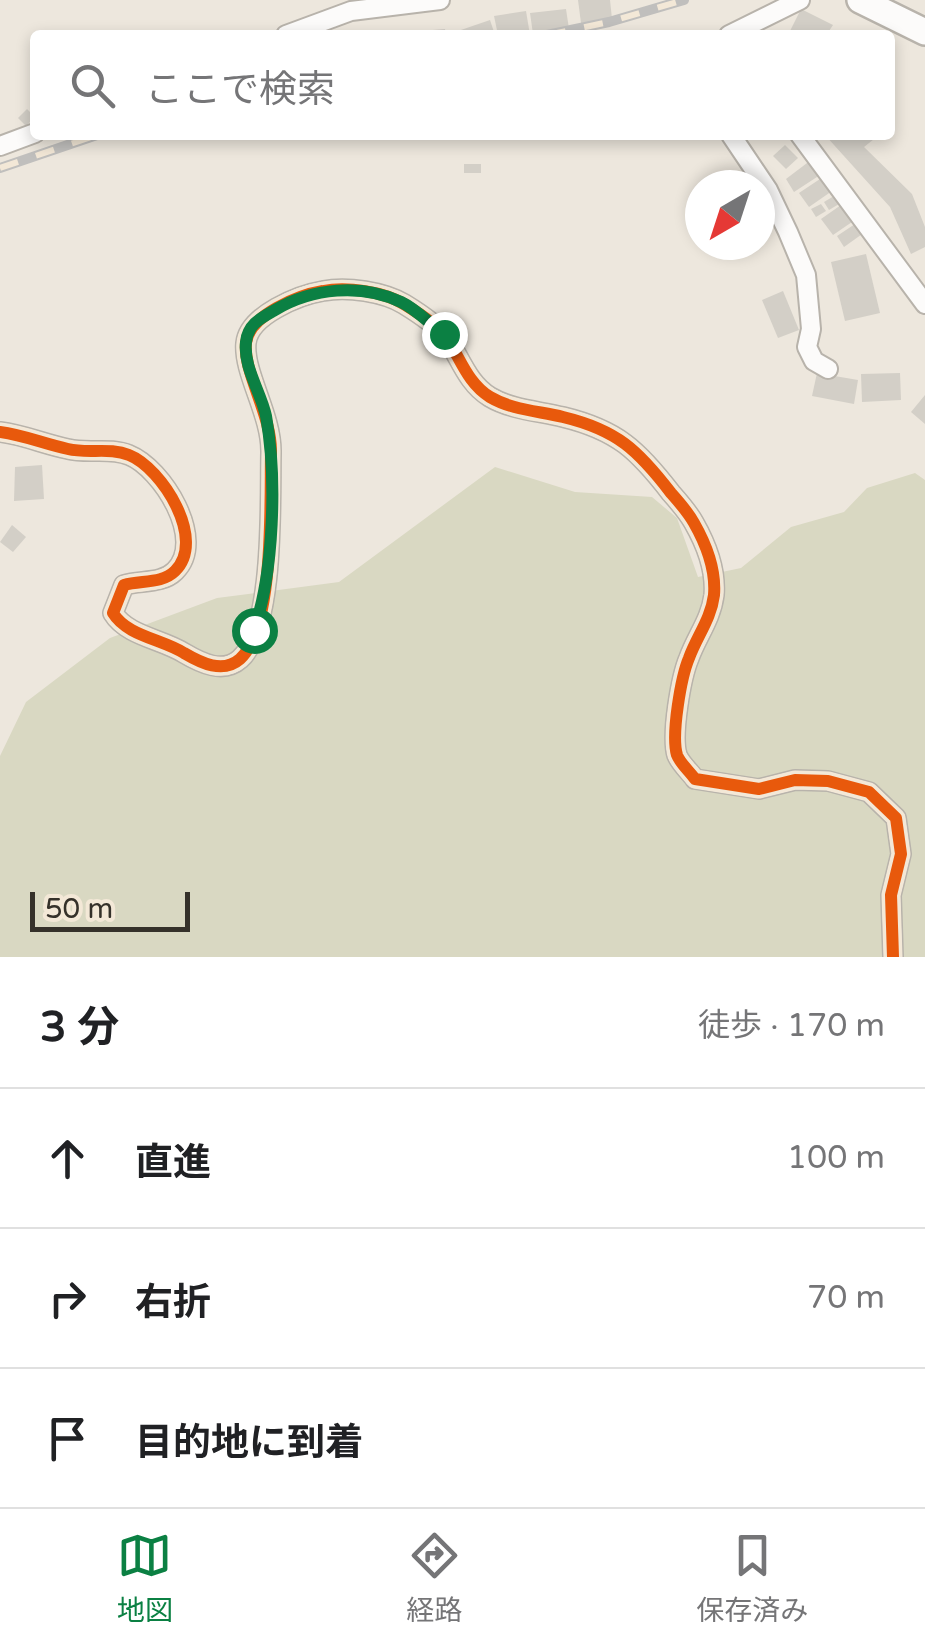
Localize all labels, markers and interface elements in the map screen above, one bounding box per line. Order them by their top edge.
search box [30,30,895,140]
icon: search [65,58,120,113]
text: ここで検索 [145,67,335,113]
north arrow [685,170,775,260]
route end [422,312,468,358]
route start [232,608,278,654]
scale bar [30,887,190,931]
text: 50 m [45,892,113,926]
text: 3 分 [40,1002,119,1053]
text: 徒歩 · 170 m [698,1007,885,1045]
icon: ahead [40,1131,95,1186]
text: 100 m [787,1139,885,1177]
text: 直進 [135,1140,211,1186]
icon: right [40,1271,95,1326]
text: 70 m [807,1279,885,1317]
text: 右折 [135,1280,211,1326]
icon: arrive [40,1411,95,1466]
text: 目的地に到着 [135,1420,363,1466]
tab: 地図 [117,1528,173,1628]
tab: 経路 [406,1528,462,1628]
tab: 保存済み [696,1528,808,1628]

